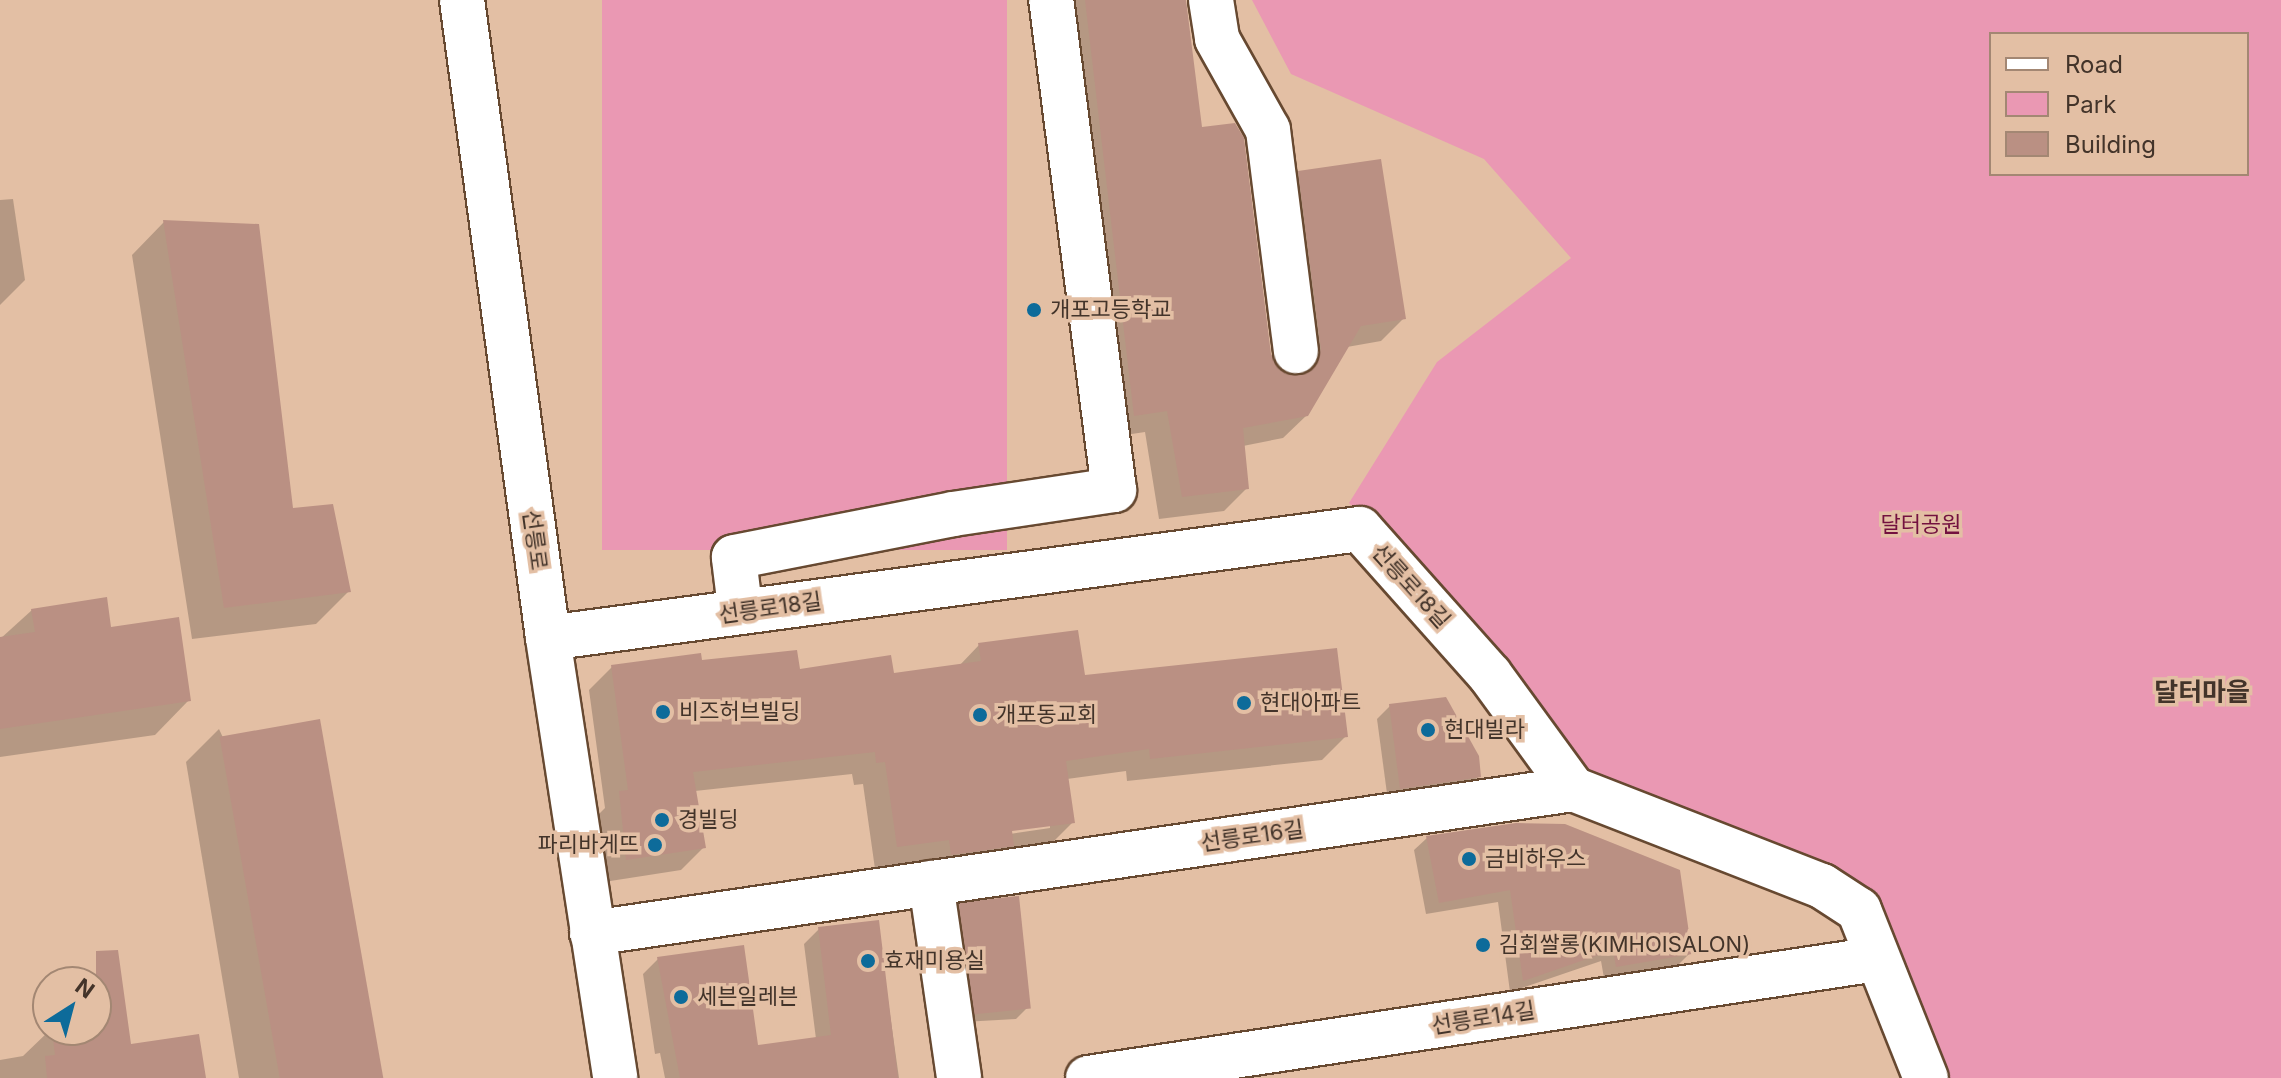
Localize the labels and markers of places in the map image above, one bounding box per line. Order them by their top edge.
place label: 개포고등학교 [1050,297,1171,323]
marker: 개포고등학교 [1025,301,1043,319]
place label: 현대아파트 [1260,690,1361,716]
marker: 현대아파트 [1235,694,1253,712]
place label: 비즈허브빌딩 [679,699,800,725]
place label: 개포동교회 [996,702,1097,728]
marker: 비즈허브빌딩 [654,703,672,721]
marker: 개포동교회 [971,706,989,724]
place label: 현대빌라 [1444,717,1525,743]
marker: 현대빌라 [1419,721,1437,739]
place label: 경빌딩 [678,807,739,833]
marker: 경빌딩 [653,811,671,829]
place label: 파리바게뜨 [538,832,639,858]
marker: 파리바게뜨 [646,836,664,854]
place label: 금비하우스 [1485,846,1586,872]
marker: 금비하우스 [1460,850,1478,868]
place label: 김회쌀롱(KIMHOISALON) [1499,932,1750,958]
marker: 김회쌀롱(KIMHOISALON) [1474,936,1492,954]
place label: 효재미용실 [884,948,985,974]
marker: 효재미용실 [859,952,877,970]
place label: 세븐일레븐 [697,984,798,1010]
marker: 세븐일레븐 [672,988,690,1006]

